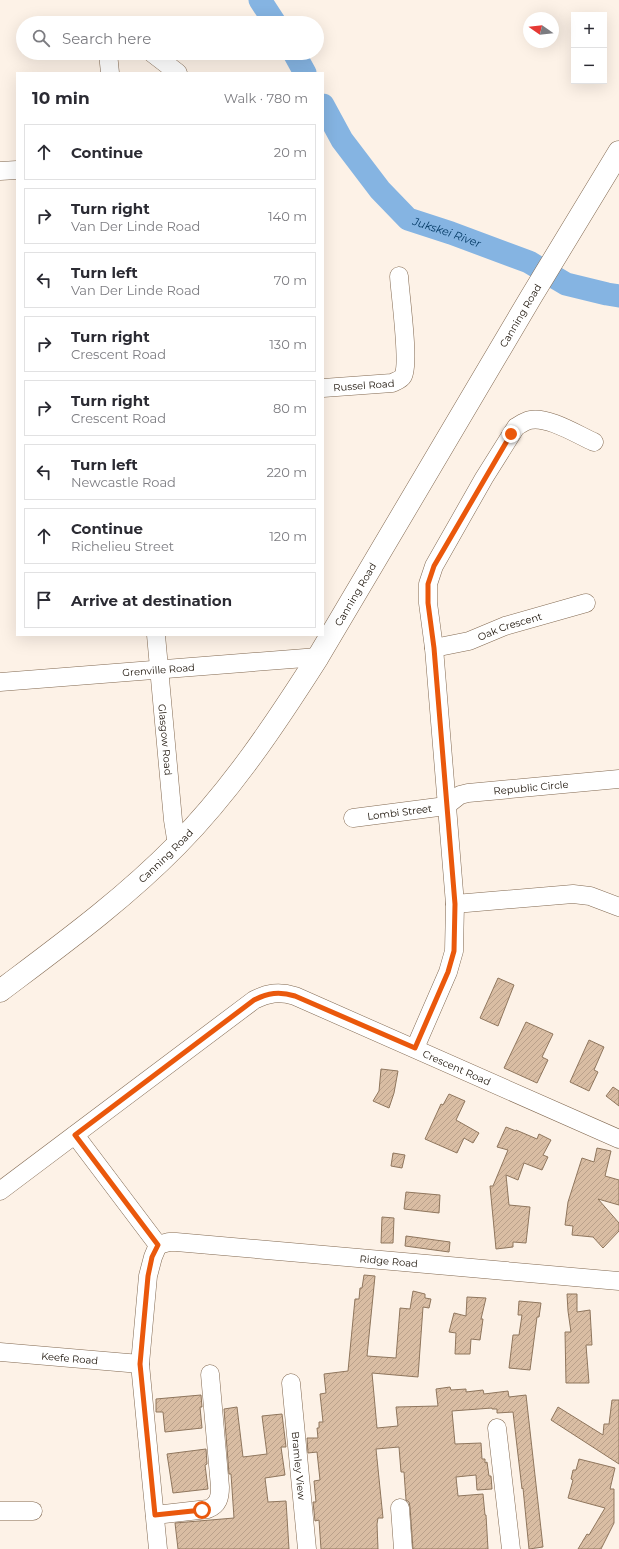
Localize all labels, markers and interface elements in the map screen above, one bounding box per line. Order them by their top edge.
north arrow [523,12,559,48]
map controls [571,12,607,84]
button: + [571,12,607,48]
search box [16,16,324,60]
icon: search [30,27,52,49]
text: Search here [62,29,151,48]
button: − [571,48,607,84]
text: 10 min [32,88,90,108]
text: Walk · 780 m [224,90,308,106]
icon: ahead [33,141,55,163]
text: Continue [71,143,143,162]
text: 20 m [274,144,307,160]
text: Turn right [71,199,150,218]
icon: right [33,205,55,227]
text: 140 m [268,208,307,224]
water label: Jukskei River [410,214,483,251]
text: Van Der Linde Road [71,218,200,234]
text: Turn left [71,263,138,282]
icon: left [33,269,55,291]
text: 70 m [274,272,307,288]
text: Van Der Linde Road [71,282,200,298]
street label: Canning Road [497,282,544,350]
text: Turn right [71,327,150,346]
icon: right [33,333,55,355]
text: 130 m [269,336,307,352]
text: Crescent Road [71,346,166,362]
street label: Russel Road [333,377,395,394]
text: Turn right [71,391,150,410]
icon: right [33,397,55,419]
text: 80 m [273,400,307,416]
text: Crescent Road [71,410,166,426]
route end [502,425,520,443]
text: Turn left [71,455,138,474]
icon: left [33,461,55,483]
text: 220 m [266,464,307,480]
text: Newcastle Road [71,474,176,490]
text: Continue [71,519,143,538]
icon: ahead [33,525,55,547]
text: 120 m [269,528,307,544]
text: Richelieu Street [71,538,174,554]
street label: Canning Road [332,560,379,629]
icon: arrive [33,589,55,611]
text: Arrive at destination [71,591,232,610]
street label: Oak Crescent [476,610,543,644]
street label: Grenville Road [122,661,195,679]
street label: Glasgow Road [155,703,175,776]
street label: Republic Circle [493,778,569,798]
street label: Lombi Street [367,802,433,823]
street label: Canning Road [136,826,196,886]
street label: Crescent Road [420,1047,493,1089]
street label: Ridge Road [359,1252,418,1270]
street label: Keefe Road [41,1350,99,1367]
street label: Bramley View [289,1431,308,1501]
route start [193,1501,211,1519]

